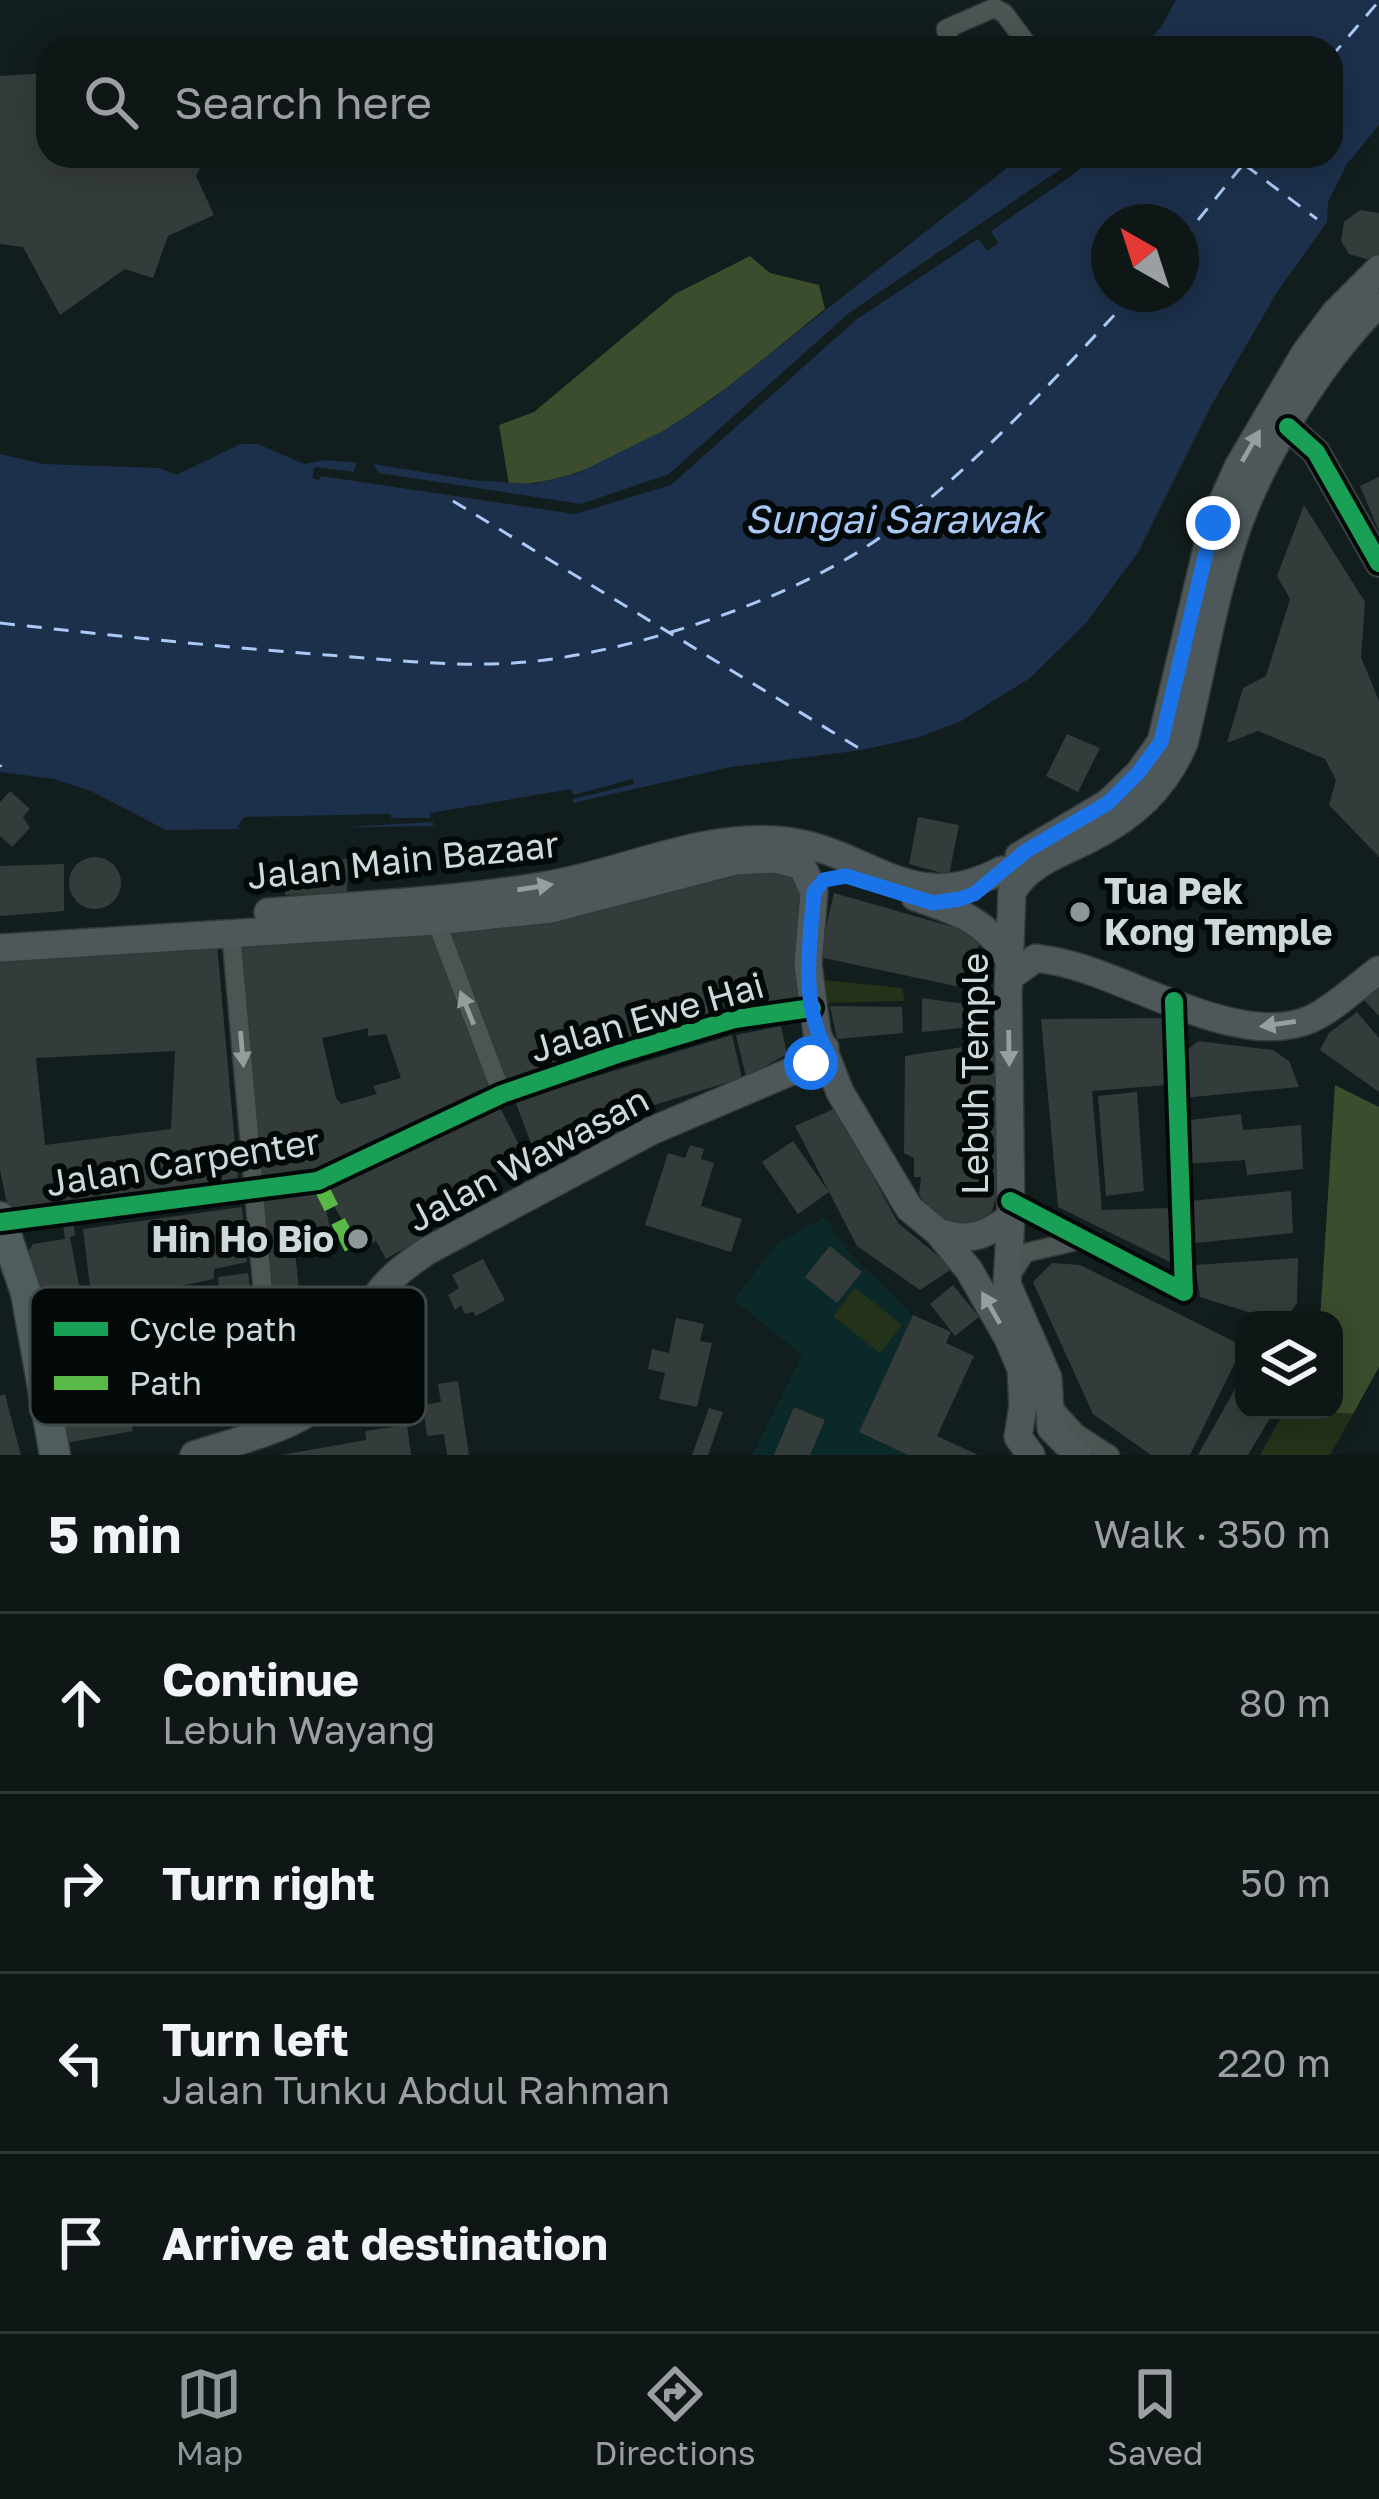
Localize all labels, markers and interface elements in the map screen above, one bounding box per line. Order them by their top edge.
search box [36,36,1343,168]
icon: search [78,69,144,135]
text: Search here [174,75,432,129]
north arrow [1091,204,1199,312]
one-way arrow [1239,429,1260,463]
water label: Sungai Sarawak [744,495,1046,542]
route end [1186,496,1240,550]
street label: Jalan Main Bazaar [245,822,561,897]
place label: Tua Pek Kong Temple [1104,869,1332,953]
one-way arrow [517,877,554,896]
marker: Tua Pek Kong Temple [1067,899,1093,925]
street label: Lebuh Temple [953,953,996,1195]
street label: Jalan Ewe Hai [525,963,769,1070]
one-way arrow [457,990,476,1026]
one-way arrow [1259,1015,1296,1034]
one-way arrow [1000,1030,1019,1068]
one-way arrow [233,1031,252,1068]
route start [784,1036,838,1090]
street label: Jalan Wawasan [400,1077,656,1240]
street label: Jalan Carpenter [43,1119,323,1204]
place label: Hin Ho Bio [151,1217,334,1260]
marker: Hin Ho Bio [345,1226,371,1252]
legend [30,1287,426,1425]
one-way arrow [982,1291,1003,1325]
text: Cycle path [129,1309,297,1348]
map controls [1235,1311,1343,1419]
button: layers [1235,1311,1343,1419]
text: Path [129,1363,202,1402]
text: 5 min [48,1503,181,1564]
text: Walk · 350 m [1093,1510,1331,1557]
text: Continue [162,1652,359,1706]
icon: ahead [48,1670,114,1736]
text: 80 m [1239,1679,1331,1726]
text: Lebuh Wayang [162,1706,436,1753]
icon: right [48,1850,114,1916]
text: Turn right [162,1856,375,1910]
text: 50 m [1240,1859,1331,1906]
text: Turn left [162,2012,349,2066]
icon: left [48,2030,114,2096]
text: 220 m [1217,2039,1331,2086]
text: Jalan Tunku Abdul Rahman [162,2066,670,2113]
icon: arrive [48,2210,114,2276]
text: Arrive at destination [162,2216,608,2270]
tab: Map [176,2361,243,2472]
tab: Directions [594,2361,756,2472]
tab: Saved [1107,2361,1203,2472]

